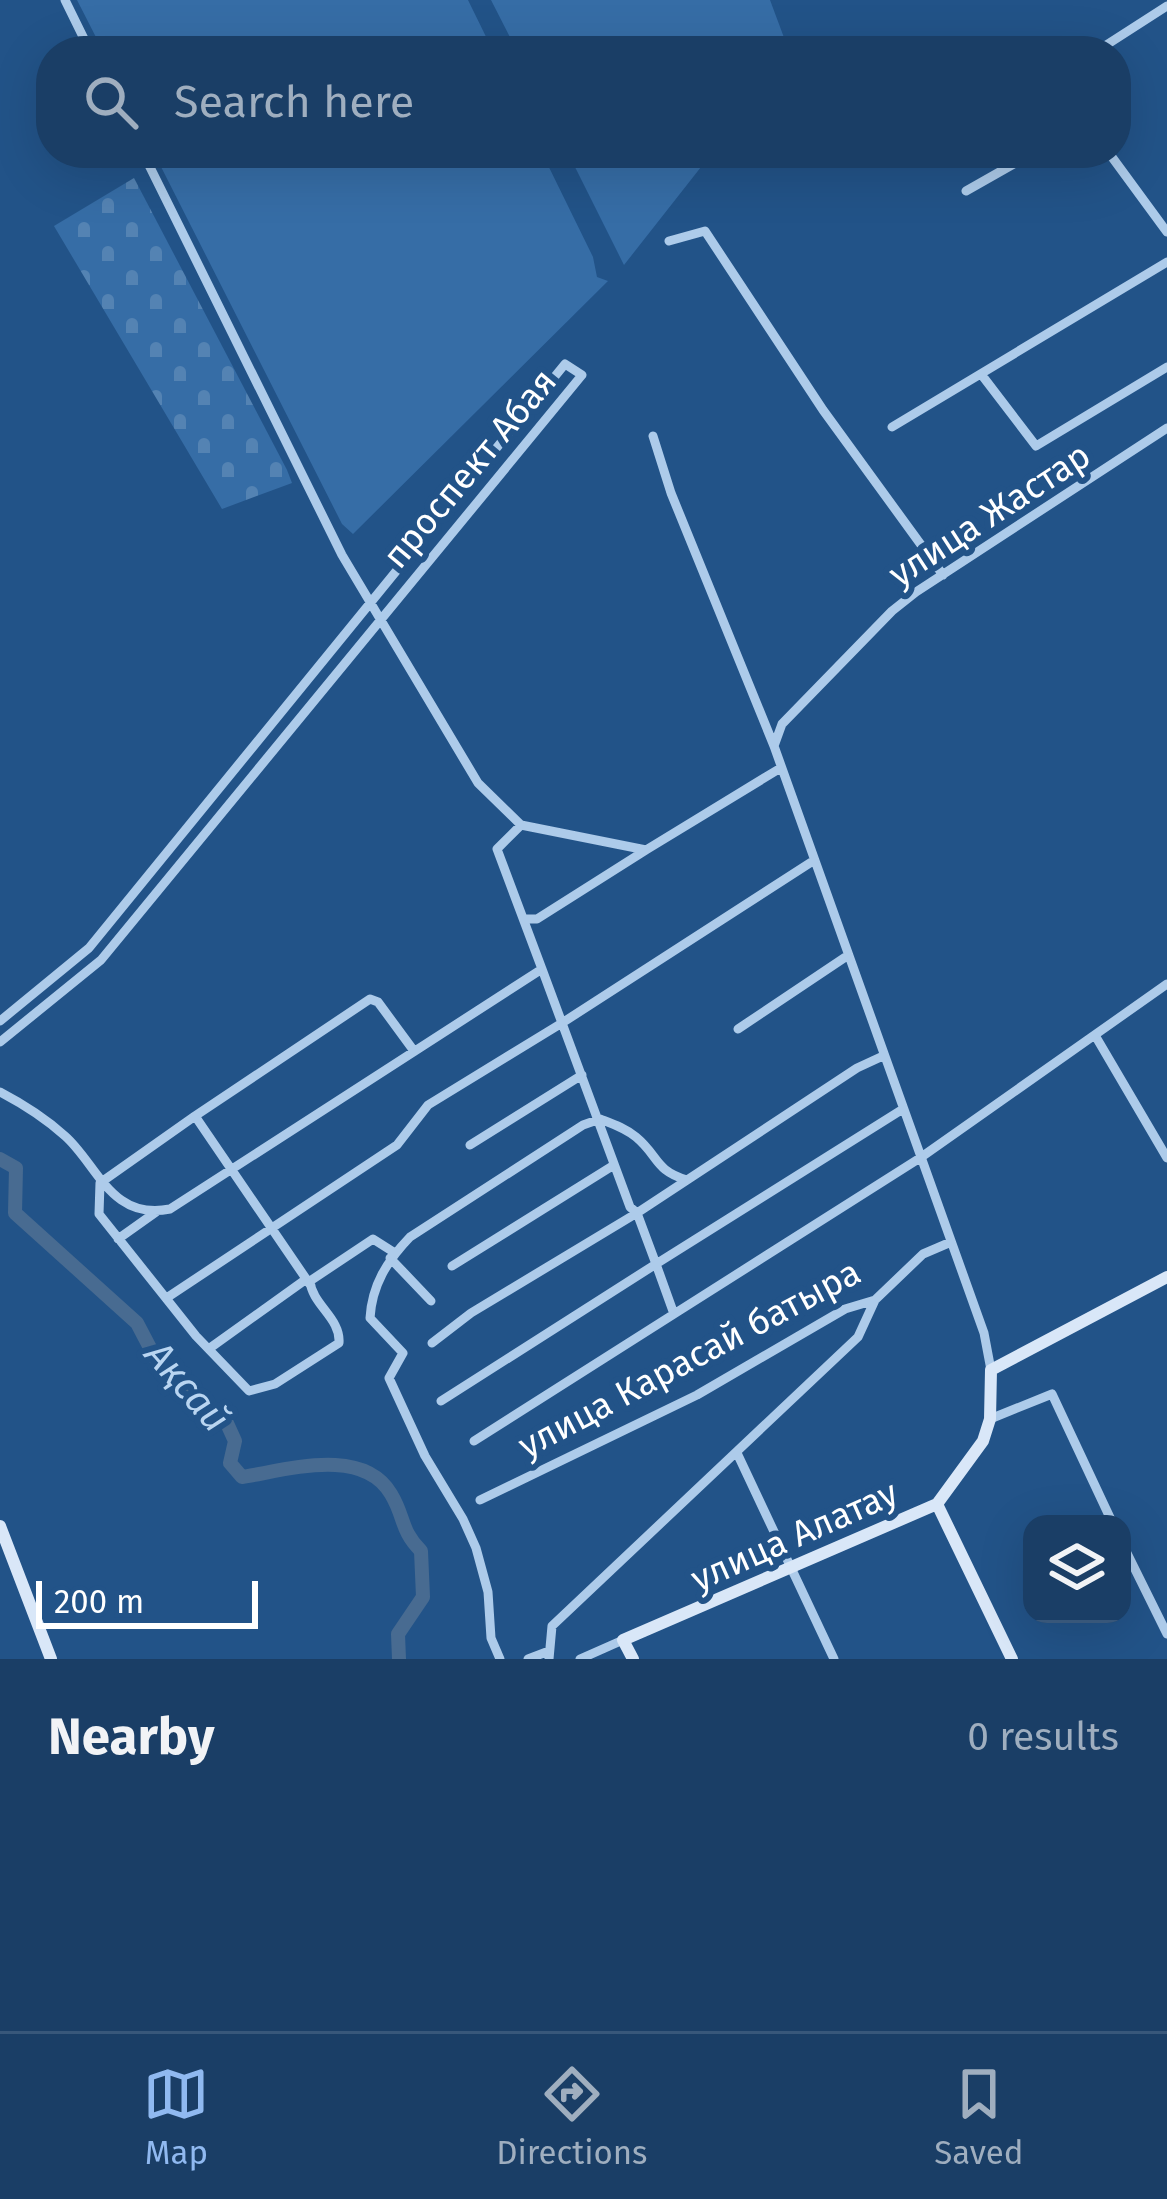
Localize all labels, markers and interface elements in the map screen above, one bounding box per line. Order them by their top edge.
search box [36,36,1131,168]
icon: search [78,69,144,135]
text: Search here [174,75,414,129]
street label: проспект Абая [374,360,566,577]
street label: улица Жастар [880,433,1099,596]
street label: улица Карасай батыра [511,1250,868,1468]
water label: Ақсай [134,1330,239,1441]
street label: улица Алатау [684,1471,905,1601]
map controls [1023,1515,1131,1623]
button: layers [1023,1515,1131,1623]
scale bar [36,1575,258,1628]
text: 200 m [54,1582,144,1622]
text: Nearby [48,1706,214,1768]
text: 0 results [967,1714,1119,1760]
tab: Map [143,2061,209,2173]
tab: Directions [496,2061,648,2173]
tab: Saved [934,2061,1024,2173]

